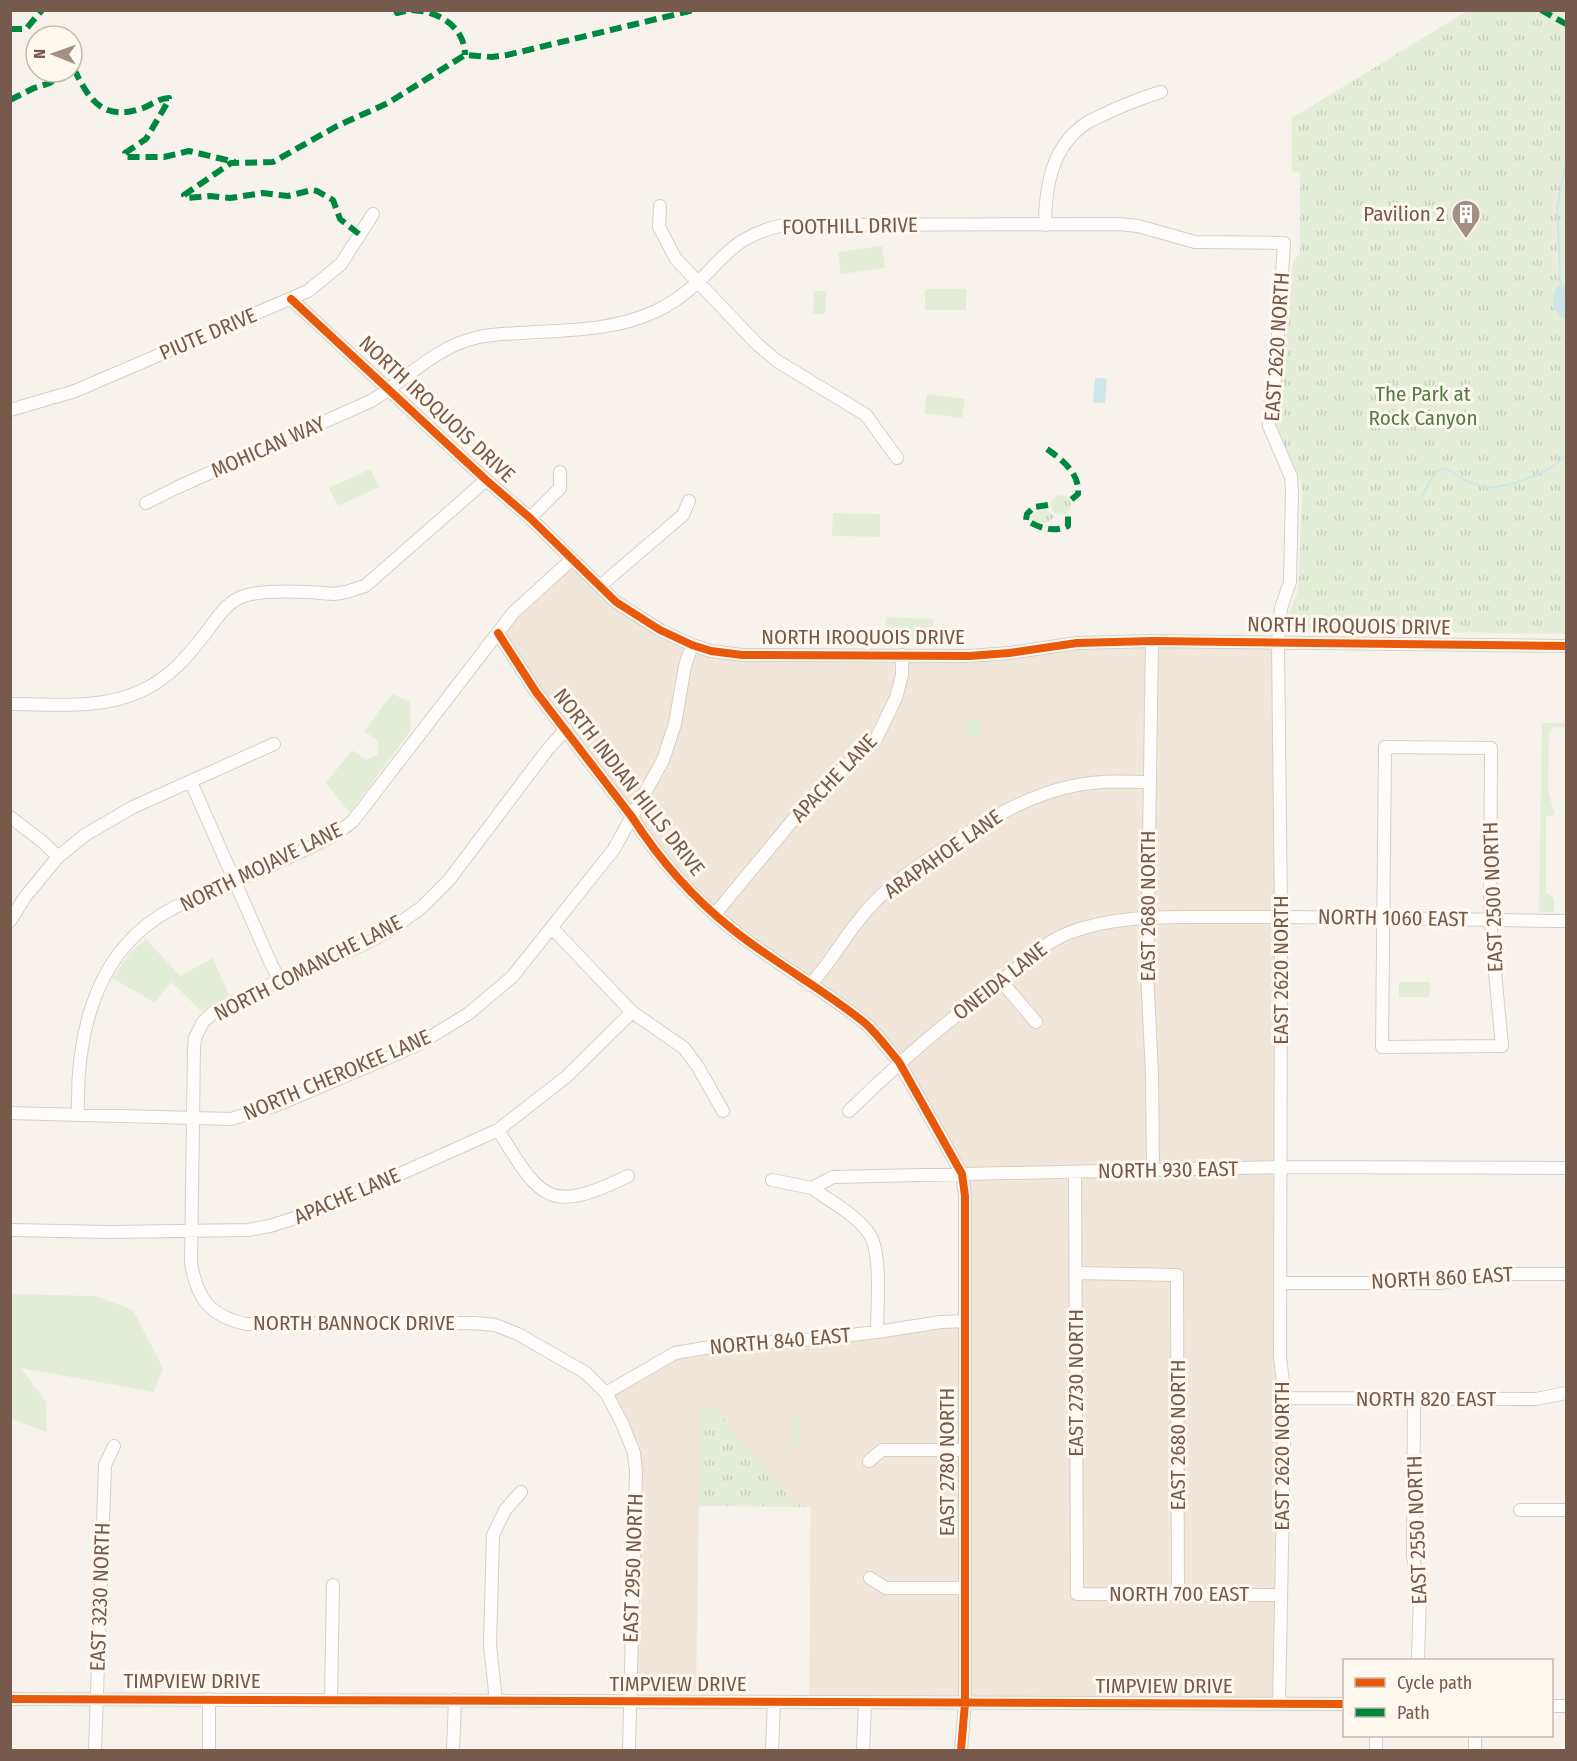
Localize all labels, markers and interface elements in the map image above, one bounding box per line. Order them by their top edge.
north arrow [24,24,84,84]
text: N [30,49,49,59]
building icon: Pavilion 2 [1450,198,1482,240]
place label: Pavilion 2 [1363,201,1445,227]
street label: FOOTHILL DRIVE [782,212,918,240]
street label: EAST 2620 NORTH [1259,272,1295,422]
street label: PIUTE DRIVE [156,302,261,366]
street label: NORTH IROQUOIS DRIVE [354,330,520,488]
park label: The Park at Rock Canyon [1369,381,1477,431]
street label: MOHICAN WAY [207,410,329,484]
street label: NORTH IROQUOIS DRIVE [1247,611,1451,641]
street label: NORTH IROQUOIS DRIVE [761,624,965,650]
street label: NORTH INDIAN HILLS DRIVE [548,683,710,881]
street label: APACHE LANE [785,728,883,828]
street label: ARAPAHOE LANE [879,804,1007,904]
street label: NORTH MOJAVE LANE [176,816,346,917]
street label: EAST 2500 NORTH [1477,821,1509,973]
street label: EAST 2680 NORTH [1135,831,1161,981]
street label: EAST 2620 NORTH [1268,895,1294,1045]
street label: NORTH 1060 EAST [1318,904,1469,932]
street label: NORTH COMANCHE LANE [210,909,406,1027]
street label: ONEIDA LANE [948,936,1052,1026]
street label: NORTH CHEROKEE LANE [240,1024,435,1126]
street label: NORTH 930 EAST [1098,1156,1239,1184]
street label: APACHE LANE [290,1162,404,1230]
street label: NORTH 860 EAST [1371,1261,1514,1295]
street label: EAST 2730 NORTH [1063,1309,1089,1457]
street label: NORTH BANNOCK DRIVE [253,1310,455,1336]
street label: NORTH 840 EAST [708,1322,852,1360]
street label: EAST 2680 NORTH [1165,1360,1191,1510]
street label: EAST 2620 NORTH [1269,1381,1295,1531]
street label: NORTH 820 EAST [1356,1386,1496,1412]
street label: EAST 2780 NORTH [934,1388,960,1536]
street label: EAST 2550 NORTH [1401,1455,1433,1605]
street label: EAST 2950 NORTH [617,1493,649,1643]
street label: EAST 3230 NORTH [84,1522,116,1672]
street label: NORTH 700 EAST [1109,1581,1249,1607]
legend [1343,1659,1553,1737]
street label: TIMPVIEW DRIVE [123,1668,261,1694]
street label: TIMPVIEW DRIVE [609,1671,747,1697]
text: Cycle path [1397,1672,1472,1694]
street label: TIMPVIEW DRIVE [1095,1673,1233,1699]
text: Path [1397,1702,1430,1724]

